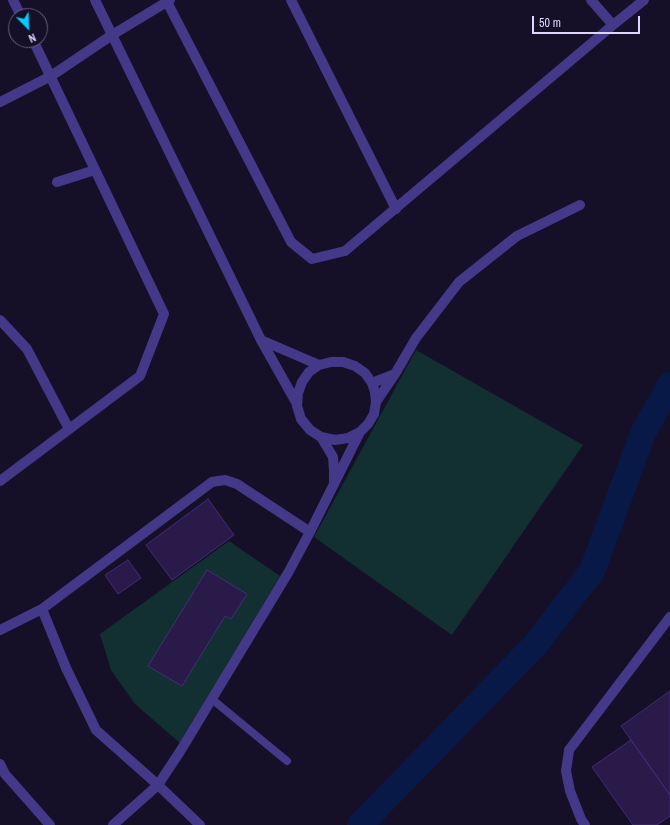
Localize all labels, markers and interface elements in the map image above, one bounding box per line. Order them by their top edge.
north arrow [8,8,48,48]
scale bar [534,8,642,34]
text: 50 m [539,15,561,31]
text: N [27,30,38,46]

